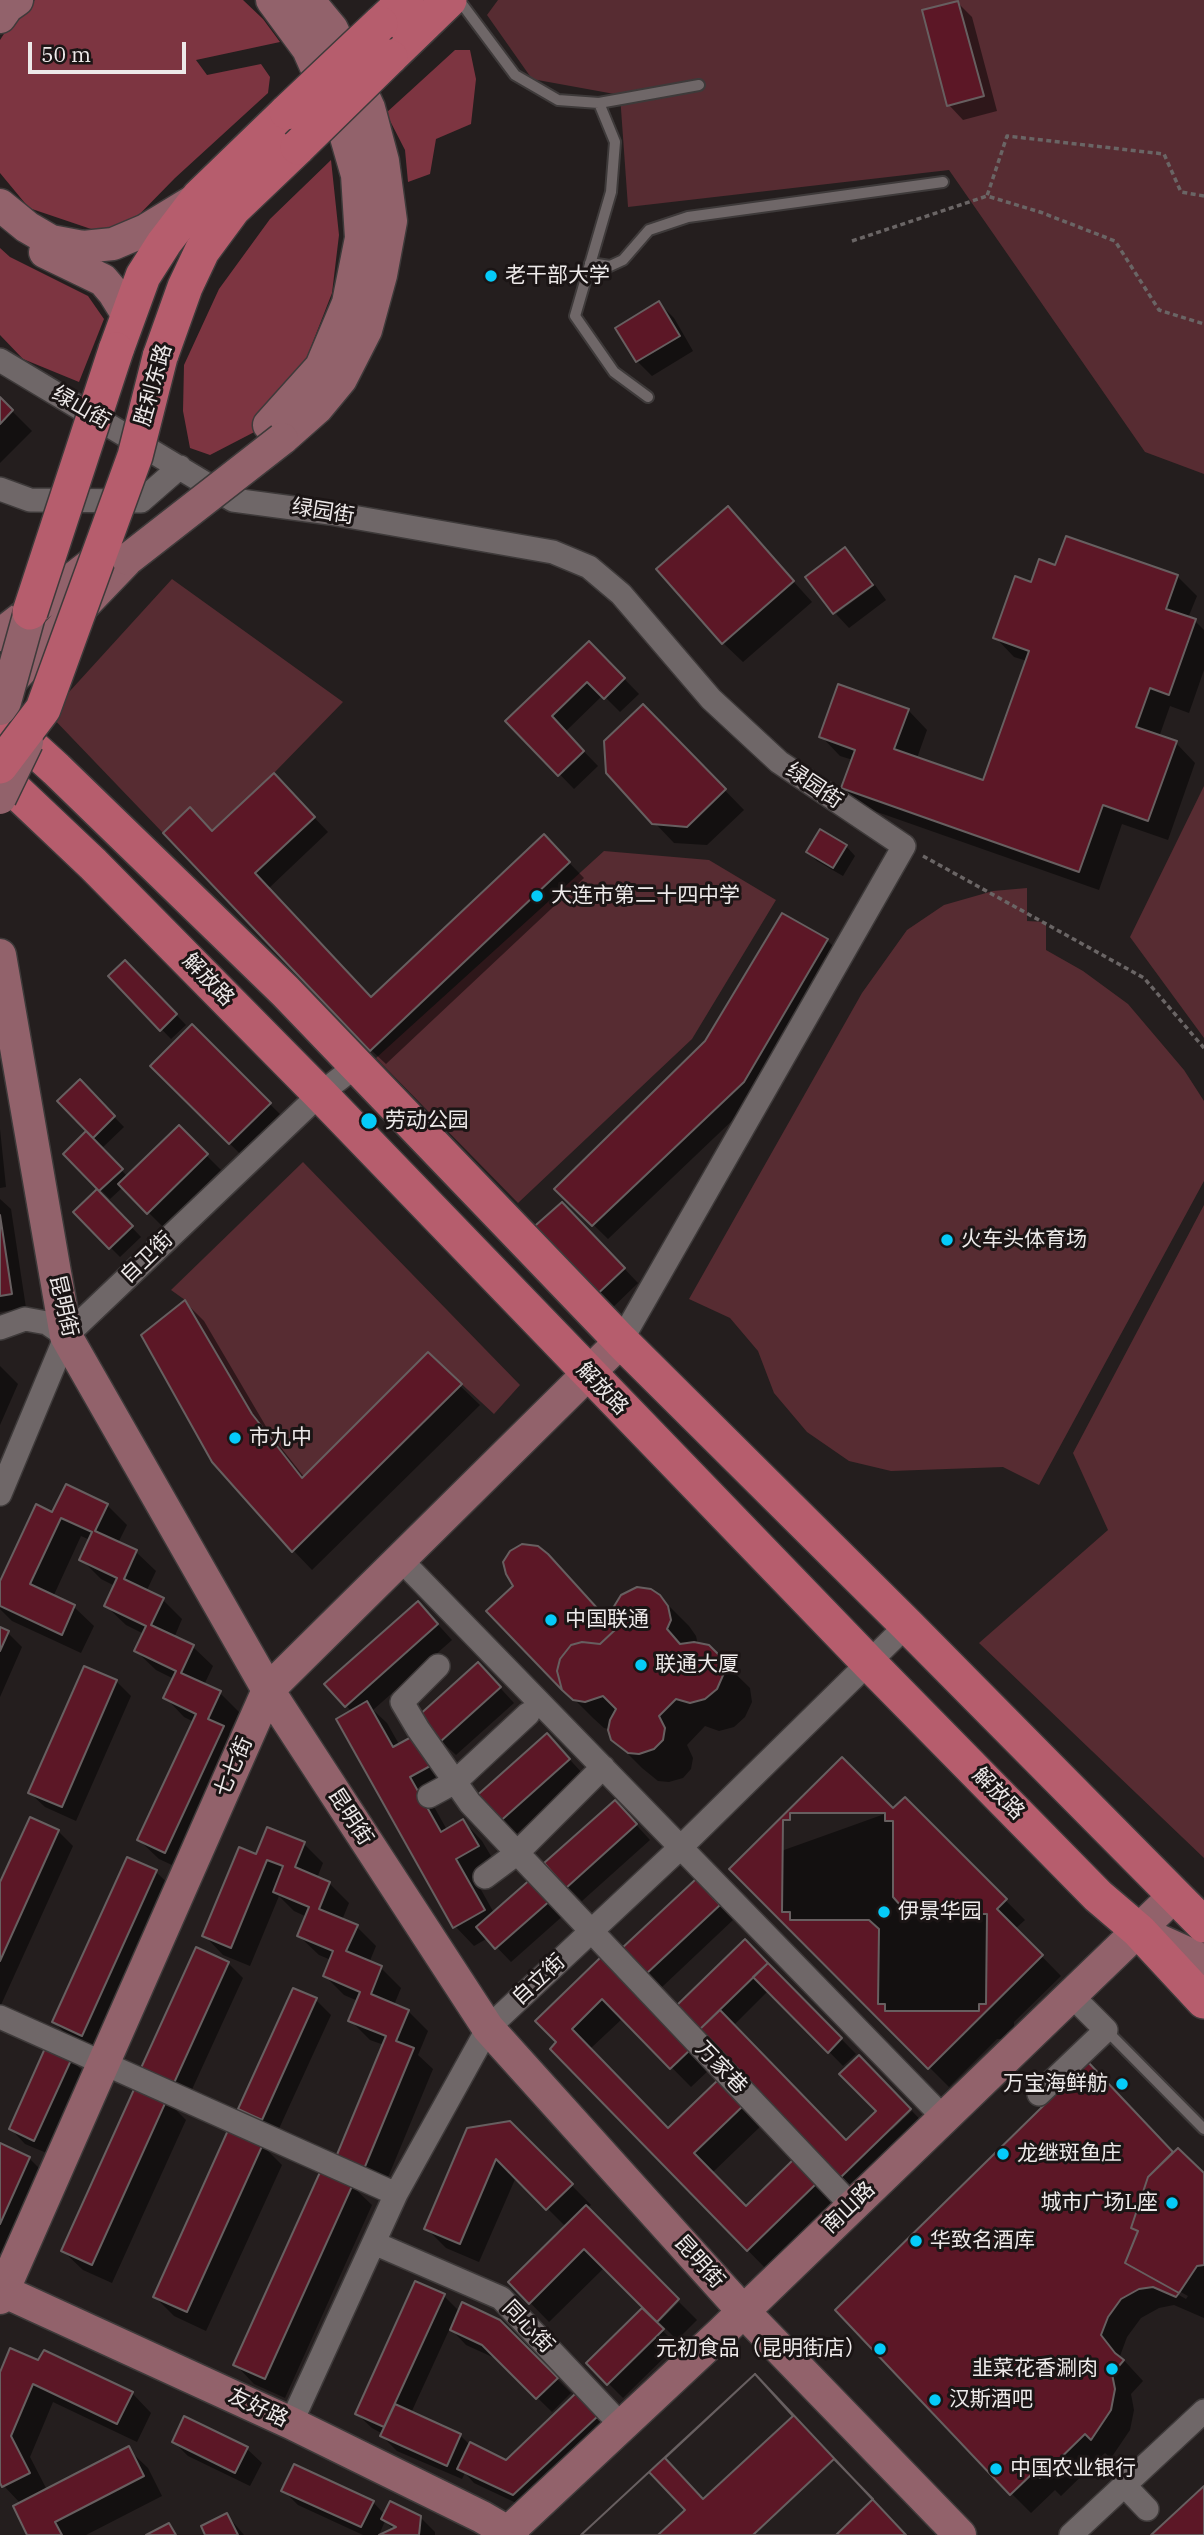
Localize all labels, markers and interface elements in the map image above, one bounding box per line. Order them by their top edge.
scale bar [32,28,189,72]
text: 50 m [41,40,91,68]
place label: 老干部大学 [505,263,610,289]
marker: 老干部大学 [483,268,499,284]
street label: 胜利东路 [130,341,178,429]
street label: 绿山街 [47,381,115,435]
street label: 绿园街 [290,495,356,529]
street label: 绿园街 [781,758,847,814]
place label: 大连市第二十四中学 [551,883,740,909]
marker: 大连市第二十四中学 [529,888,545,904]
street label: 解放路 [177,949,239,1011]
place label: 劳动公园 [385,1108,469,1134]
marker: 劳动公园 [359,1111,379,1131]
street label: 自卫街 [116,1227,178,1289]
place label: 火车头体育场 [961,1227,1087,1253]
marker: 火车头体育场 [939,1232,955,1248]
street label: 昆明街 [44,1272,82,1340]
street label: 解放路 [571,1358,633,1420]
place label: 市九中 [249,1425,312,1451]
marker: 市九中 [227,1430,243,1446]
place label: 中国联通 [565,1607,649,1633]
marker: 中国联通 [543,1612,559,1628]
place label: 联通大厦 [655,1652,739,1678]
marker: 联通大厦 [633,1657,649,1673]
street label: 七七街 [210,1733,258,1801]
street label: 解放路 [967,1763,1029,1825]
street label: 昆明街 [322,1784,378,1850]
place label: 伊景华园 [898,1899,982,1925]
marker: 伊景华园 [876,1904,892,1920]
street label: 自立街 [507,1949,571,2011]
street label: 万家巷 [690,2037,752,2099]
place label: 万宝海鲜舫 [1003,2071,1108,2097]
marker: 万宝海鲜舫 [1114,2076,1130,2092]
place label: 龙继斑鱼庄 [1017,2141,1122,2167]
marker: 龙继斑鱼庄 [995,2146,1011,2162]
street label: 南山路 [818,2177,880,2239]
place label: 城市广场L座 [1041,2190,1158,2216]
marker: 城市广场L座 [1164,2195,1180,2211]
place label: 华致名酒库 [930,2228,1035,2254]
street label: 昆明街 [669,2230,729,2294]
marker: 华致名酒库 [908,2233,924,2249]
street label: 同心街 [497,2296,559,2358]
place label: 元初食品（昆明街店） [656,2336,866,2362]
marker: 元初食品（昆明街店） [872,2341,888,2357]
place label: 韭菜花香涮肉 [972,2356,1098,2382]
marker: 韭菜花香涮肉 [1104,2361,1120,2377]
street label: 友好路 [224,2383,292,2433]
place label: 汉斯酒吧 [949,2387,1033,2413]
marker: 汉斯酒吧 [927,2392,943,2408]
place label: 中国农业银行 [1010,2456,1136,2482]
marker: 中国农业银行 [988,2461,1004,2477]

